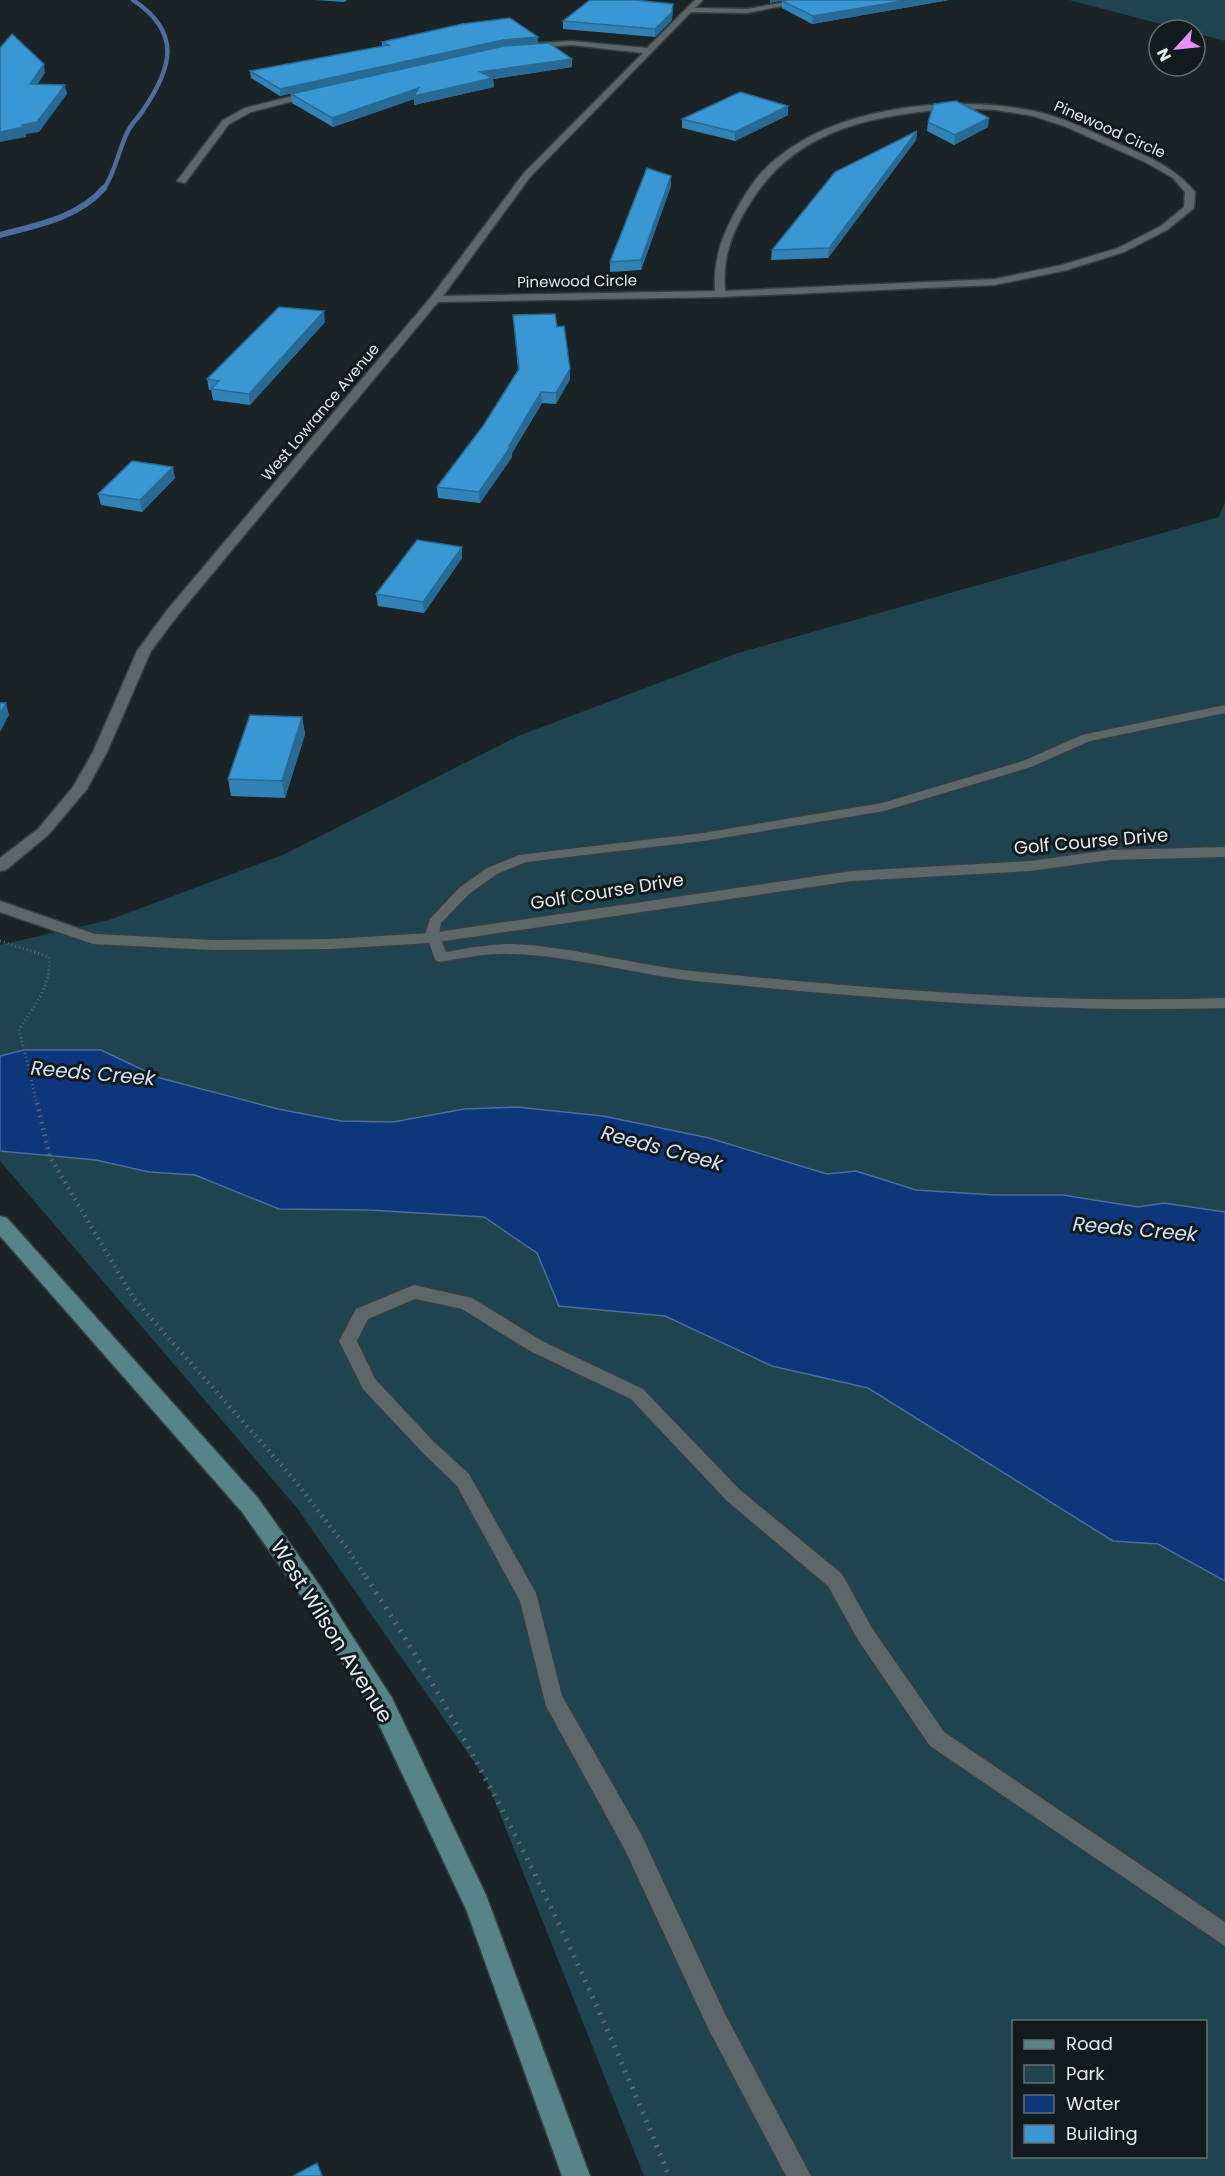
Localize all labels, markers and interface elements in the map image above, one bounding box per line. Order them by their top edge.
north arrow [1147,18,1207,78]
text: N [1151,44,1177,65]
street label: Pinewood Circle [1051,95,1169,163]
street label: Pinewood Circle [517,269,637,293]
street label: West Lowrance Avenue [256,339,384,485]
street label: Golf Course Drive [1013,822,1169,860]
street label: Golf Course Drive [529,867,685,915]
water label: Reeds Creek [30,1054,158,1093]
water label: Reeds Creek [598,1118,728,1178]
water label: Reeds Creek [1072,1210,1200,1249]
street label: West Wilson Avenue [264,1534,400,1728]
legend [1012,2020,1207,2158]
text: Road [1066,2031,1113,2056]
text: Park [1066,2061,1105,2086]
text: Water [1066,2091,1120,2116]
text: Building [1066,2121,1138,2146]

